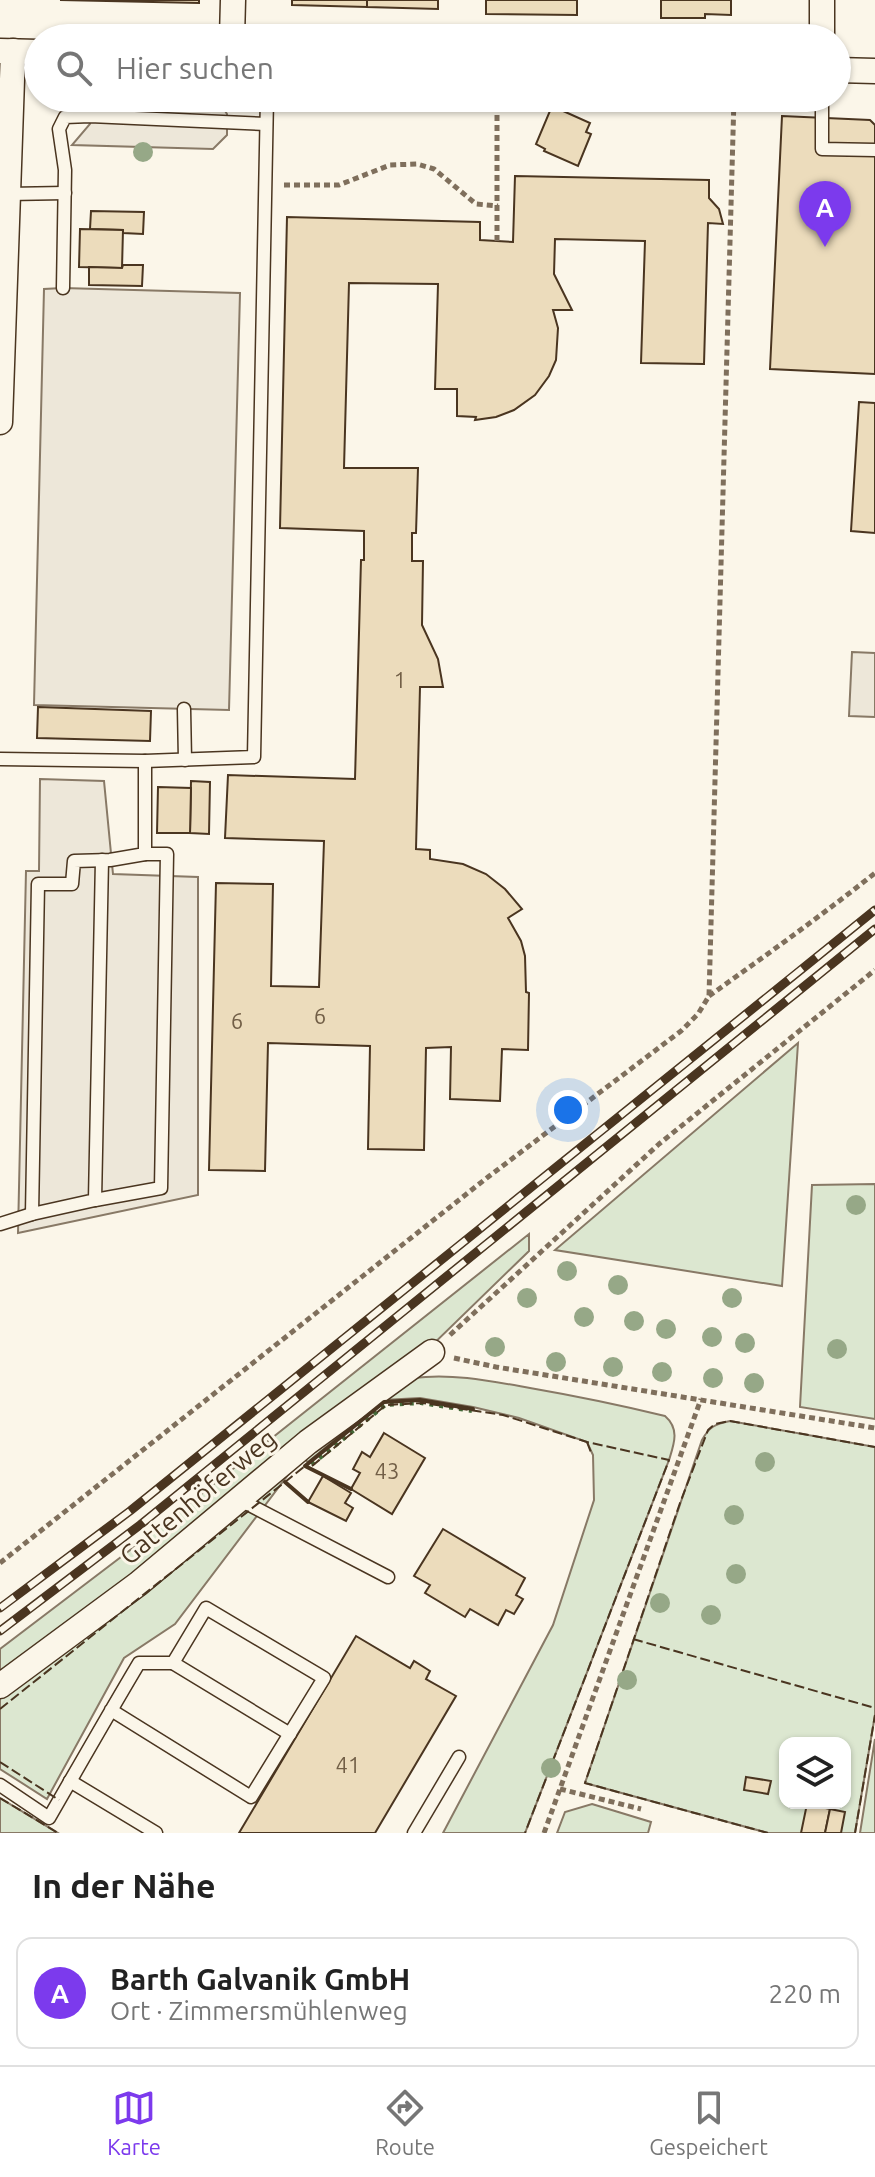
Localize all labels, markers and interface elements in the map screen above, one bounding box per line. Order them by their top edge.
search box [24,24,851,112]
icon: search [52,46,96,90]
text: Hier suchen [116,51,274,85]
pin: A [799,181,851,247]
house number: 1 [394,667,406,692]
house number: 6 [314,1003,326,1028]
house number: 6 [231,1008,243,1033]
your location [548,1090,588,1130]
street label: Gattenhöferweg [114,1423,281,1570]
house number: 43 [375,1458,399,1483]
map controls [779,1737,851,1809]
button: layers [779,1737,851,1809]
house number: 41 [336,1752,360,1777]
text: In der Nähe [32,1866,215,1904]
text: Barth Galvanik GmbH [110,1962,410,1996]
text: A [51,1979,69,2008]
text: 220 m [769,1979,841,2008]
text: Ort · Zimmersmühlenweg [110,1996,408,2025]
tab: Karte [107,2086,161,2159]
tab: Route [375,2086,435,2159]
tab: Gespeichert [649,2086,768,2159]

